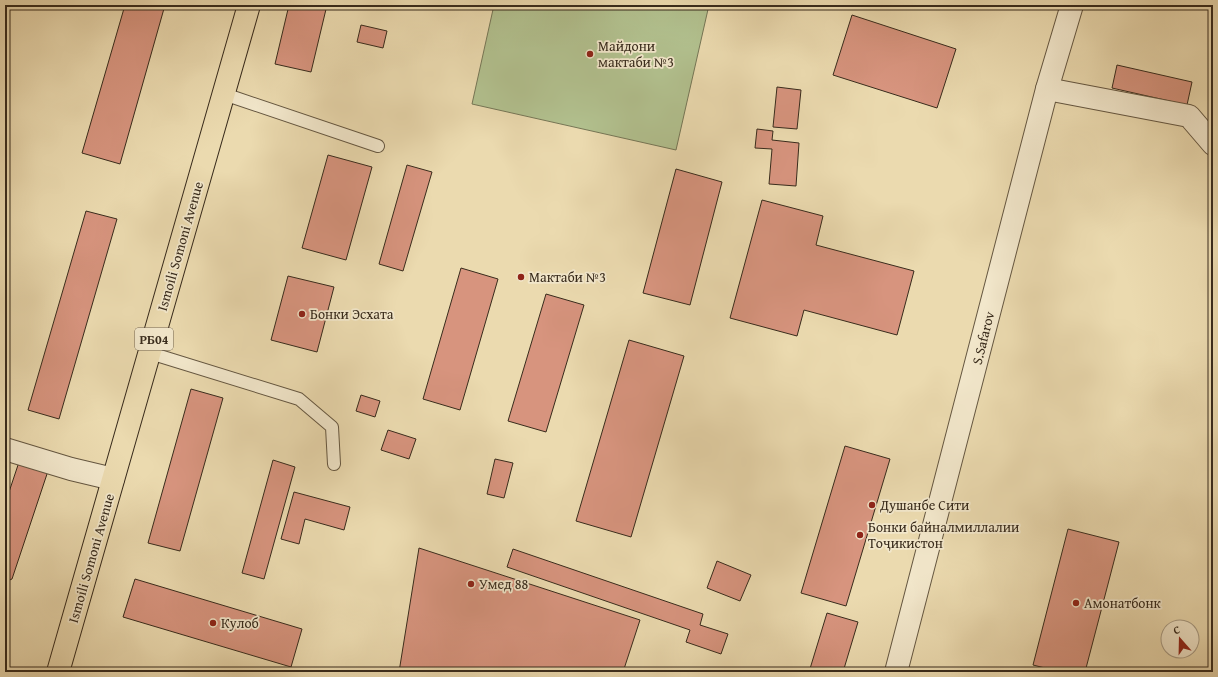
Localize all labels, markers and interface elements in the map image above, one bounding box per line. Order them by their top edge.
place label: Майдони мактаби №3 [598,36,674,72]
marker: Майдони мактаби №3 [585,49,595,59]
street label: Ismoili Somoni Avenue [152,179,208,313]
place label: Мактаби №3 [529,267,606,287]
marker: Мактаби №3 [516,272,526,282]
place label: Бонки Эсхата [310,304,394,324]
marker: Бонки Эсхата [297,309,307,319]
street label: S.Safarov [967,309,999,367]
road number: РБ04 [135,328,173,350]
street label: Ismoili Somoni Avenue [63,491,119,625]
place label: Душанбе Сити [879,495,969,515]
marker: Душанбе Сити [867,500,877,510]
place label: Бонки байналмиллалии Тоҷикистон [868,517,1019,553]
marker: Бонки байналмиллалии Тоҷикистон [855,530,865,540]
place label: Умед 88 [479,574,529,594]
marker: Умед 88 [466,579,476,589]
place label: Амонатбонк [1084,593,1162,613]
marker: Амонатбонк [1071,598,1081,608]
place label: Кулоб [221,613,259,633]
marker: Кулоб [208,618,218,628]
north arrow [1160,619,1200,659]
text: С [1171,621,1182,638]

